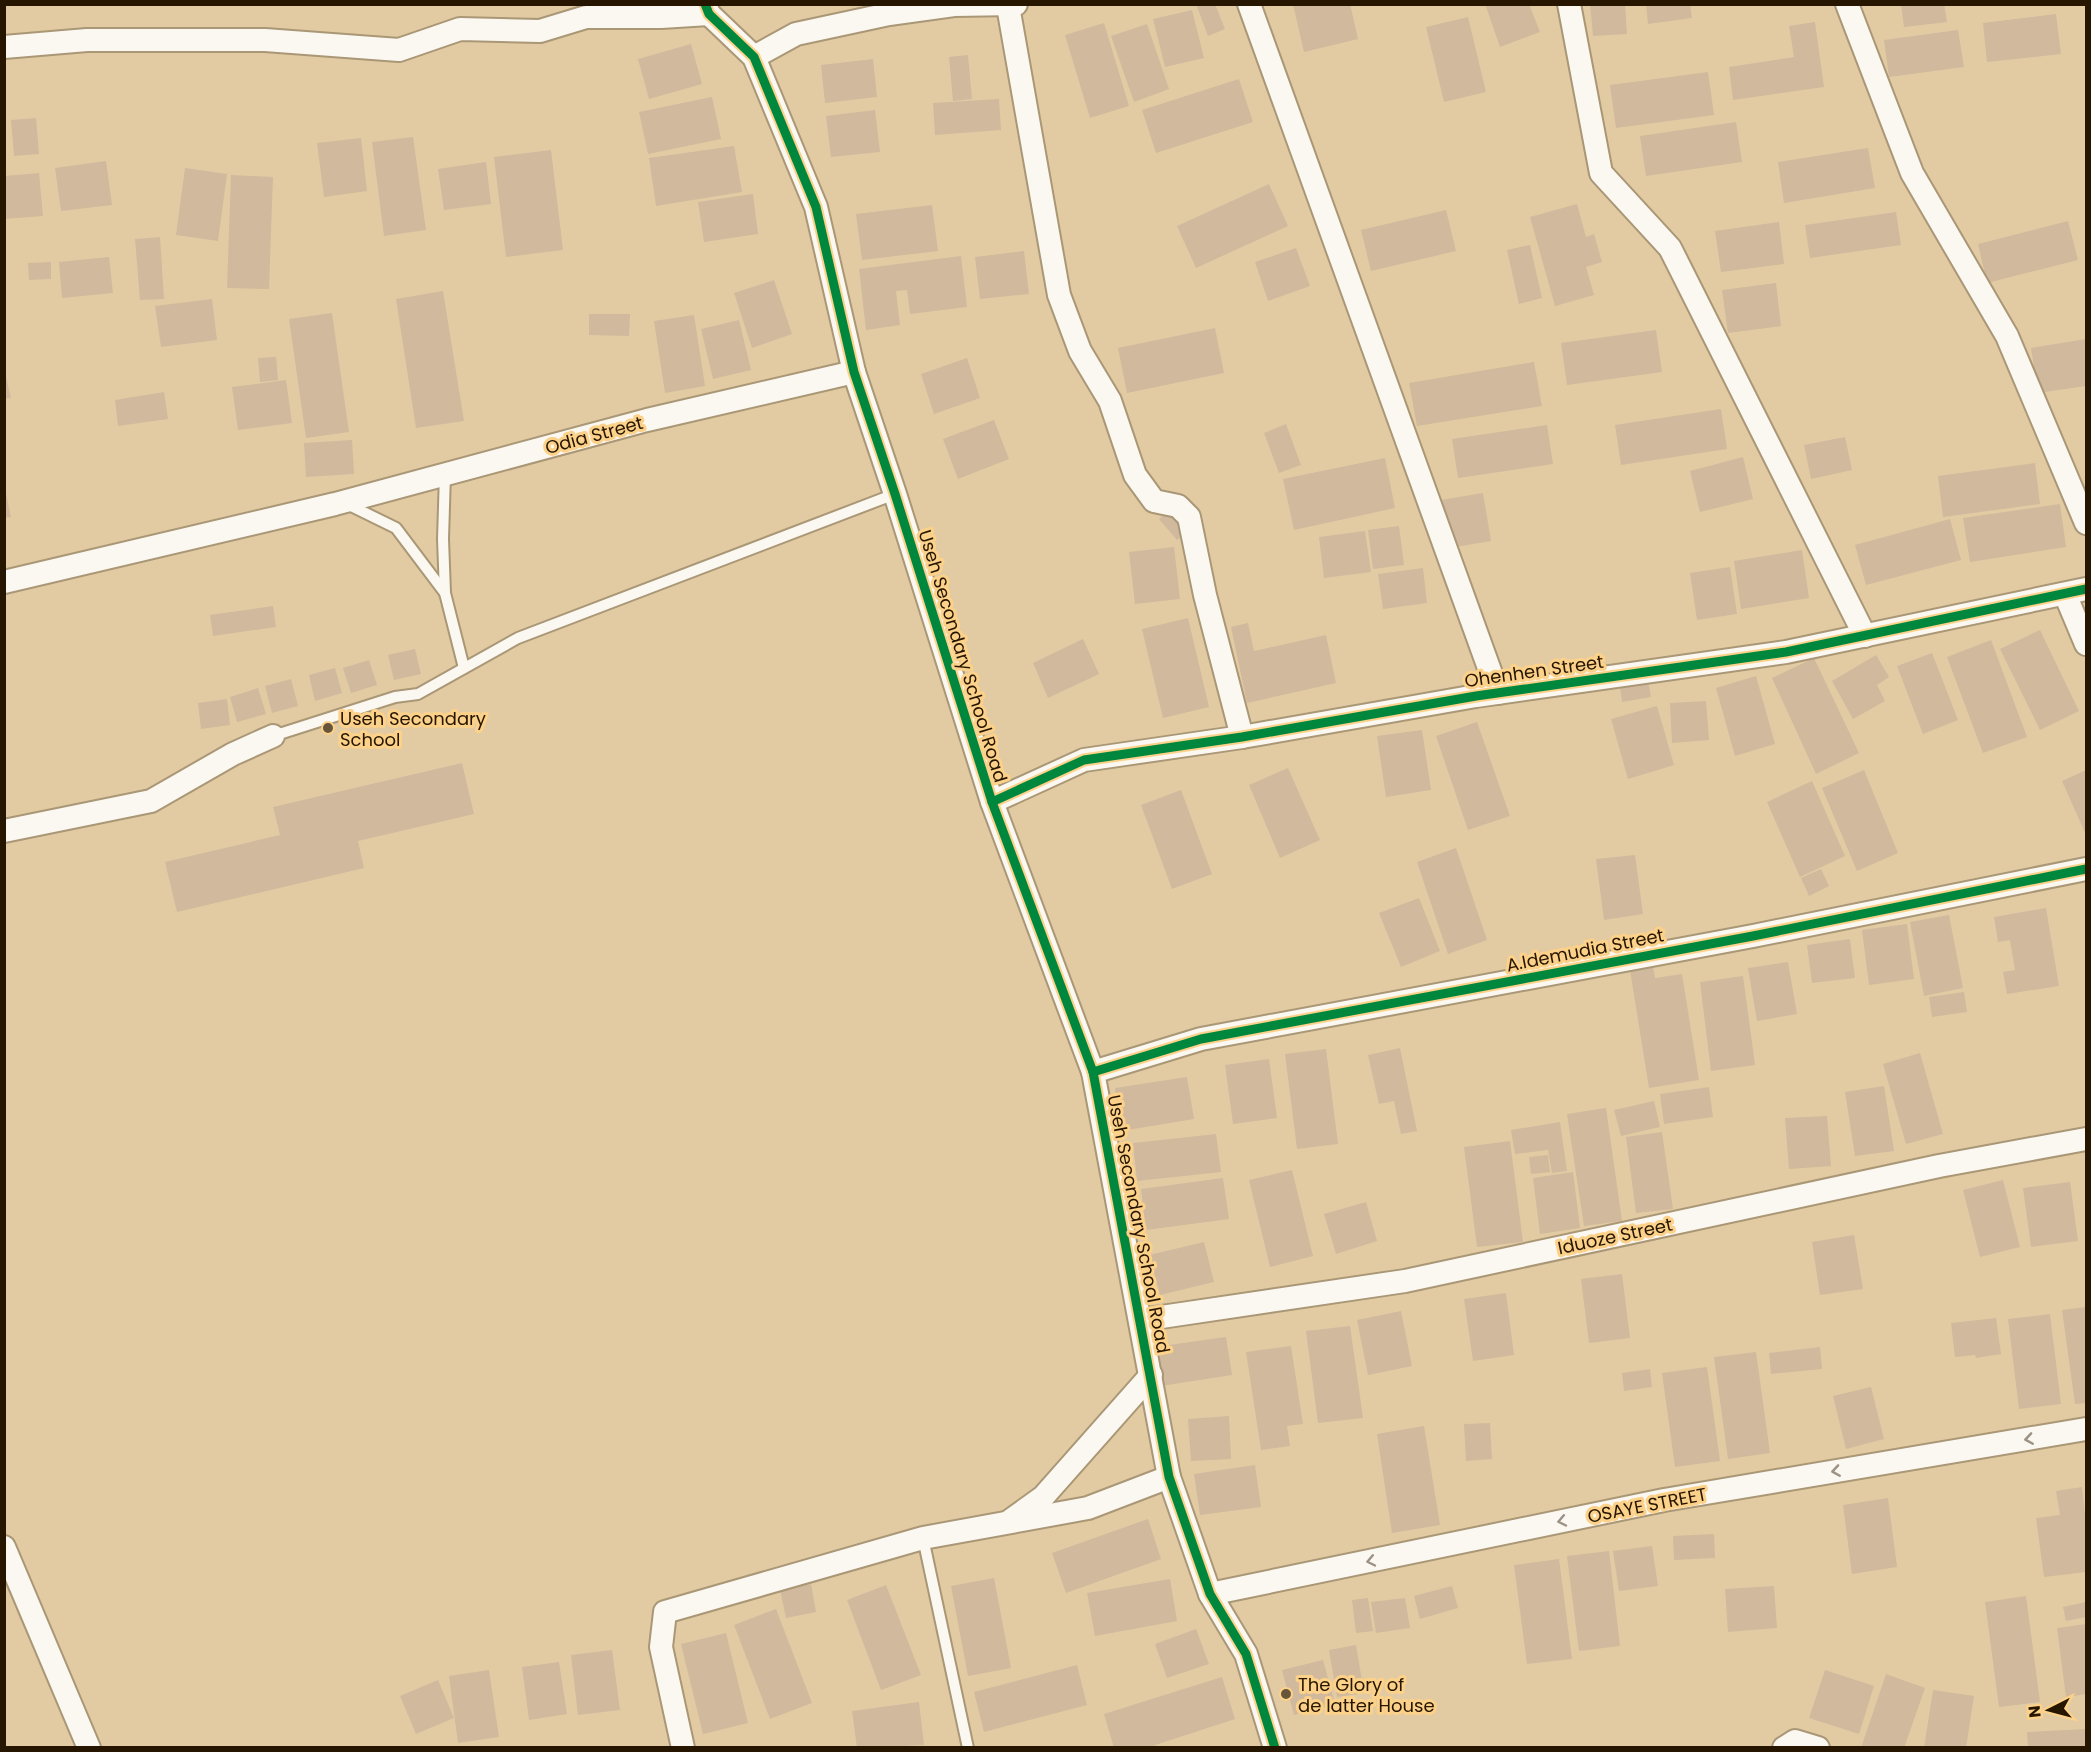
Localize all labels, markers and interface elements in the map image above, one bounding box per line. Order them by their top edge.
street label: Odia Street [542,410,646,460]
street label: Useh Secondary School Road [913,527,1013,785]
street label: Ohenhen Street [1463,649,1605,693]
place label: Useh Secondary School [340,706,486,752]
marker: Useh Secondary School [321,721,335,735]
street label: A.Idemudia Street [1504,922,1666,978]
street label: Useh Secondary School Road [1102,1093,1176,1355]
street label: Iduoze Street [1555,1212,1675,1260]
one-way arrow [2024,1432,2034,1445]
one-way arrow [1832,1464,1842,1477]
street label: OSAYE STREET [1585,1481,1709,1529]
one-way arrow [1557,1514,1567,1527]
one-way arrow [1366,1553,1376,1566]
place label: The Glory of de latter House [1298,1672,1435,1718]
north arrow [2019,1680,2079,1740]
marker: The Glory of de latter House [1279,1687,1293,1701]
text: N [2023,1704,2047,1719]

